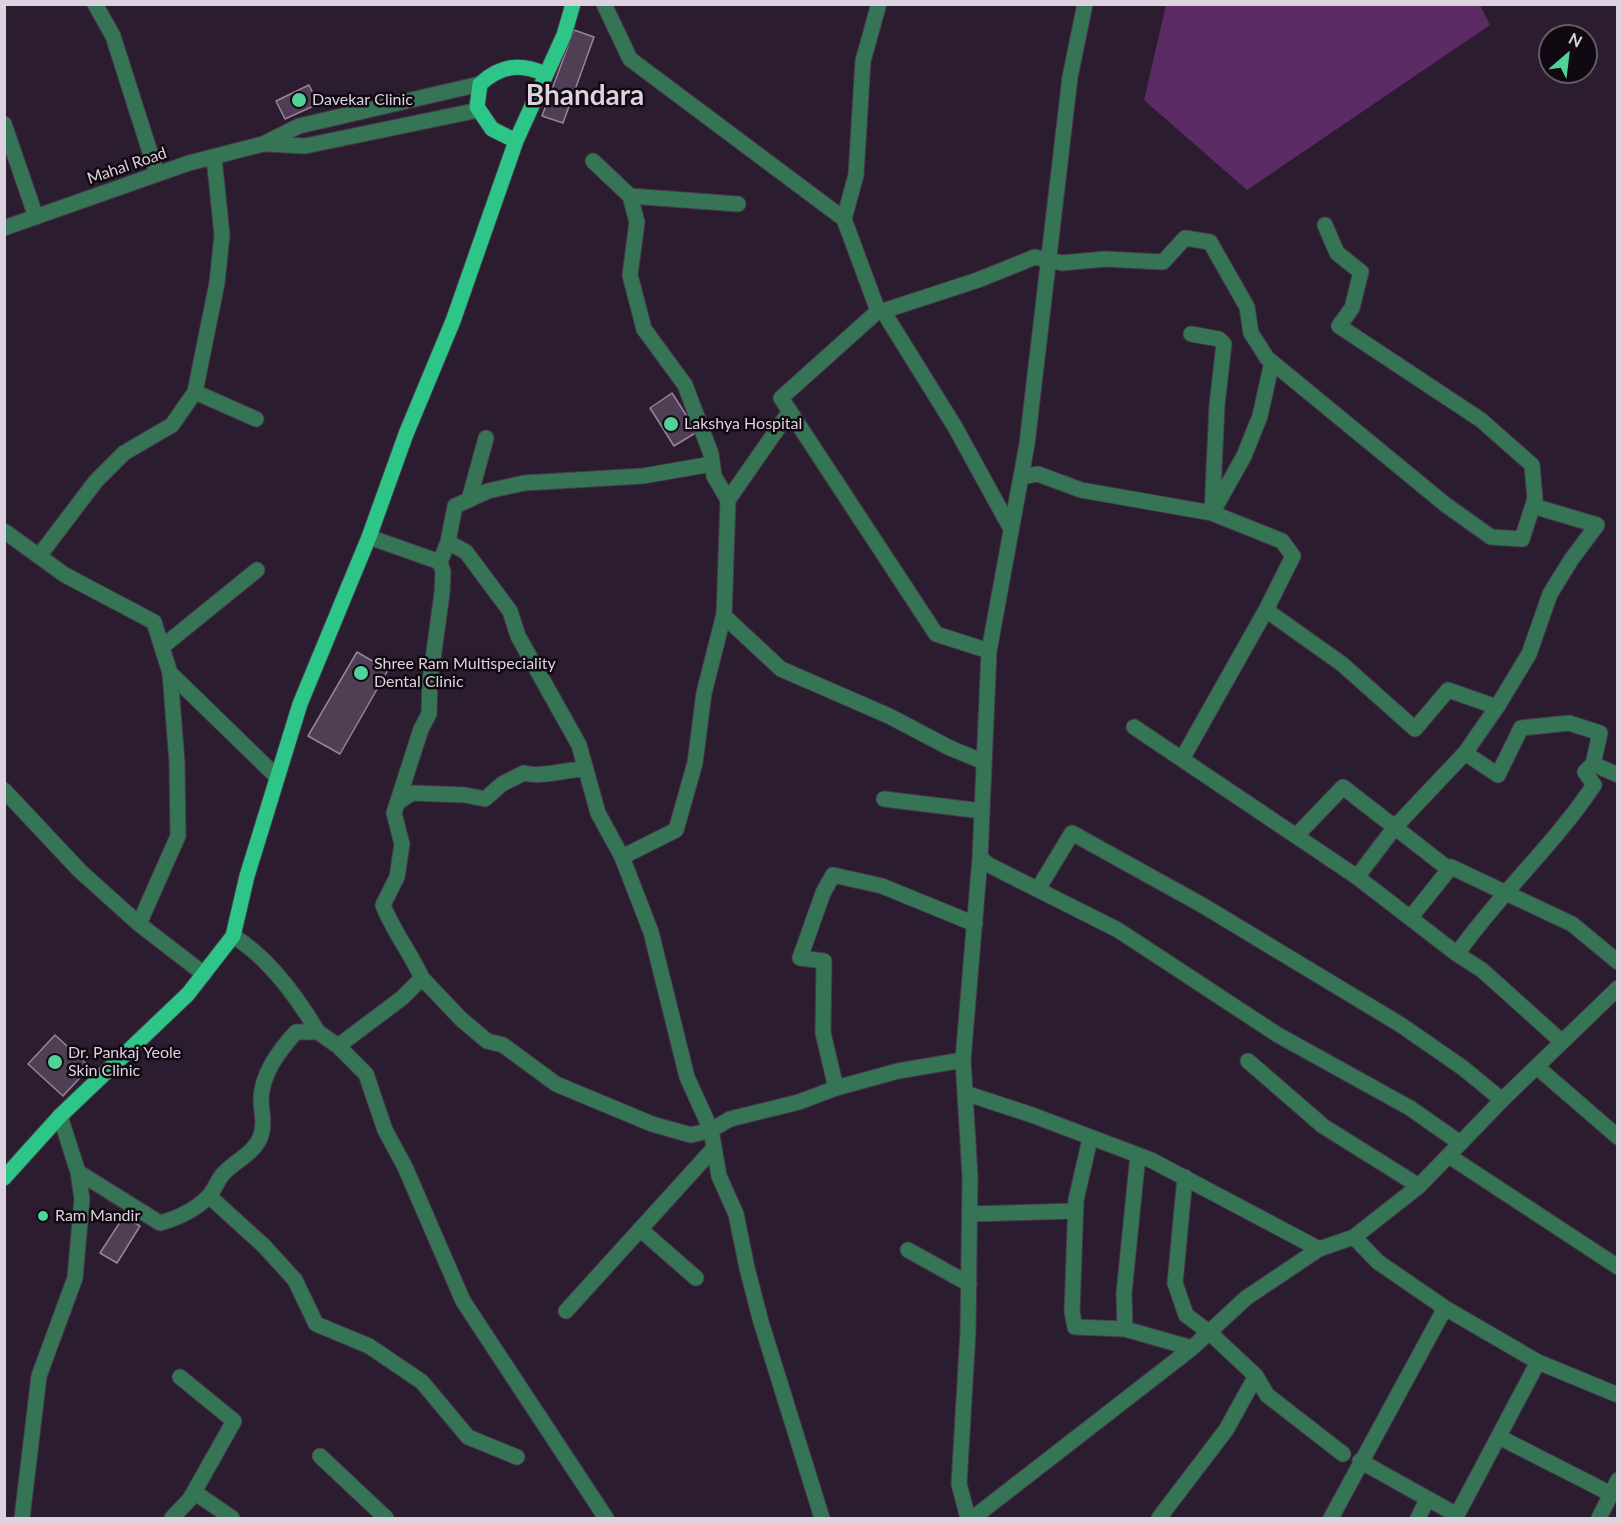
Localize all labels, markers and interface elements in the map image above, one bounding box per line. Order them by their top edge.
north arrow [1538,24,1598,84]
text: N [1566,28,1586,51]
district label: Bhandara [526,79,644,113]
place label: Davekar Clinic [312,90,413,110]
marker: Davekar Clinic [290,91,308,109]
street label: Mahal Road [85,143,169,189]
place label: Lakshya Hospital [684,414,802,434]
marker: Lakshya Hospital [662,415,680,433]
place label: Shree Ram Multispeciality Dental Clinic [374,654,556,692]
marker: Shree Ram Multispeciality Dental Clinic [352,664,370,682]
place label: Dr. Pankaj Yeole Skin Clinic [68,1043,181,1081]
marker: Dr. Pankaj Yeole Skin Clinic [46,1053,64,1071]
place label: Ram Mandir [55,1206,140,1226]
marker: Ram Mandir [36,1209,50,1223]

